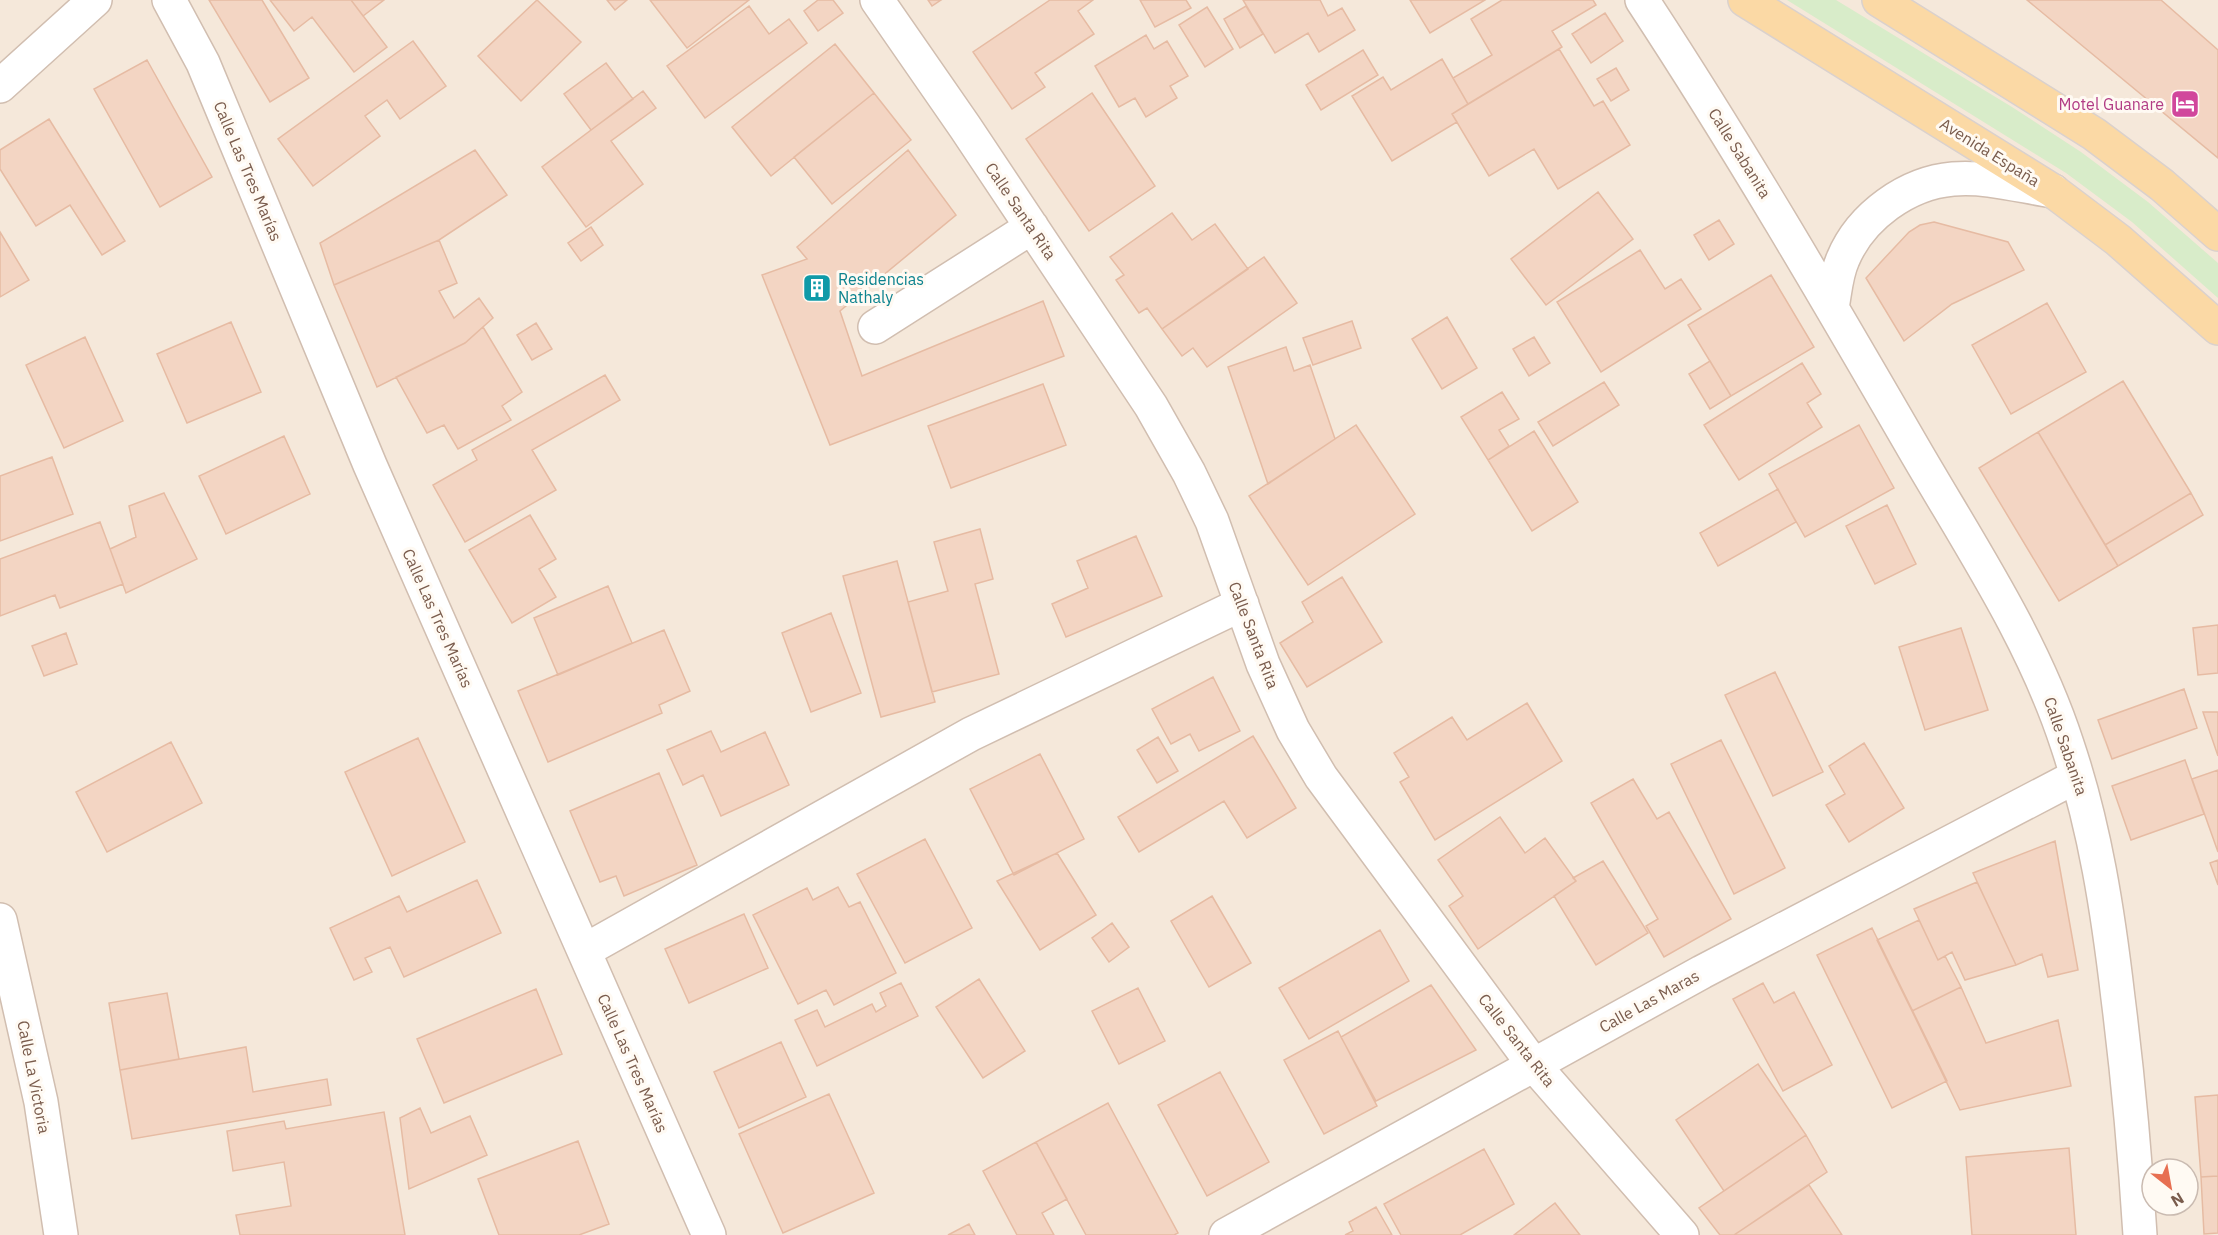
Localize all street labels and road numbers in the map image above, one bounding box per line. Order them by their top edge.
street label: Calle Las Tres Marías [209,98,287,244]
street label: Calle Sabanita [1704,104,1776,202]
street label: Avenida España [1936,113,2044,191]
street label: Calle Santa Rita [981,159,1061,264]
street label: Calle Las Tres Marías [398,545,478,691]
street label: Calle Santa Rita [1224,579,1284,692]
street label: Calle Sabanita [2040,694,2092,798]
street label: Calle Las Maras [1595,965,1703,1037]
street label: Calle Santa Rita [1474,989,1560,1091]
street label: Calle Las Tres Marías [593,990,673,1136]
street label: Calle La Victoria [13,1019,55,1136]

